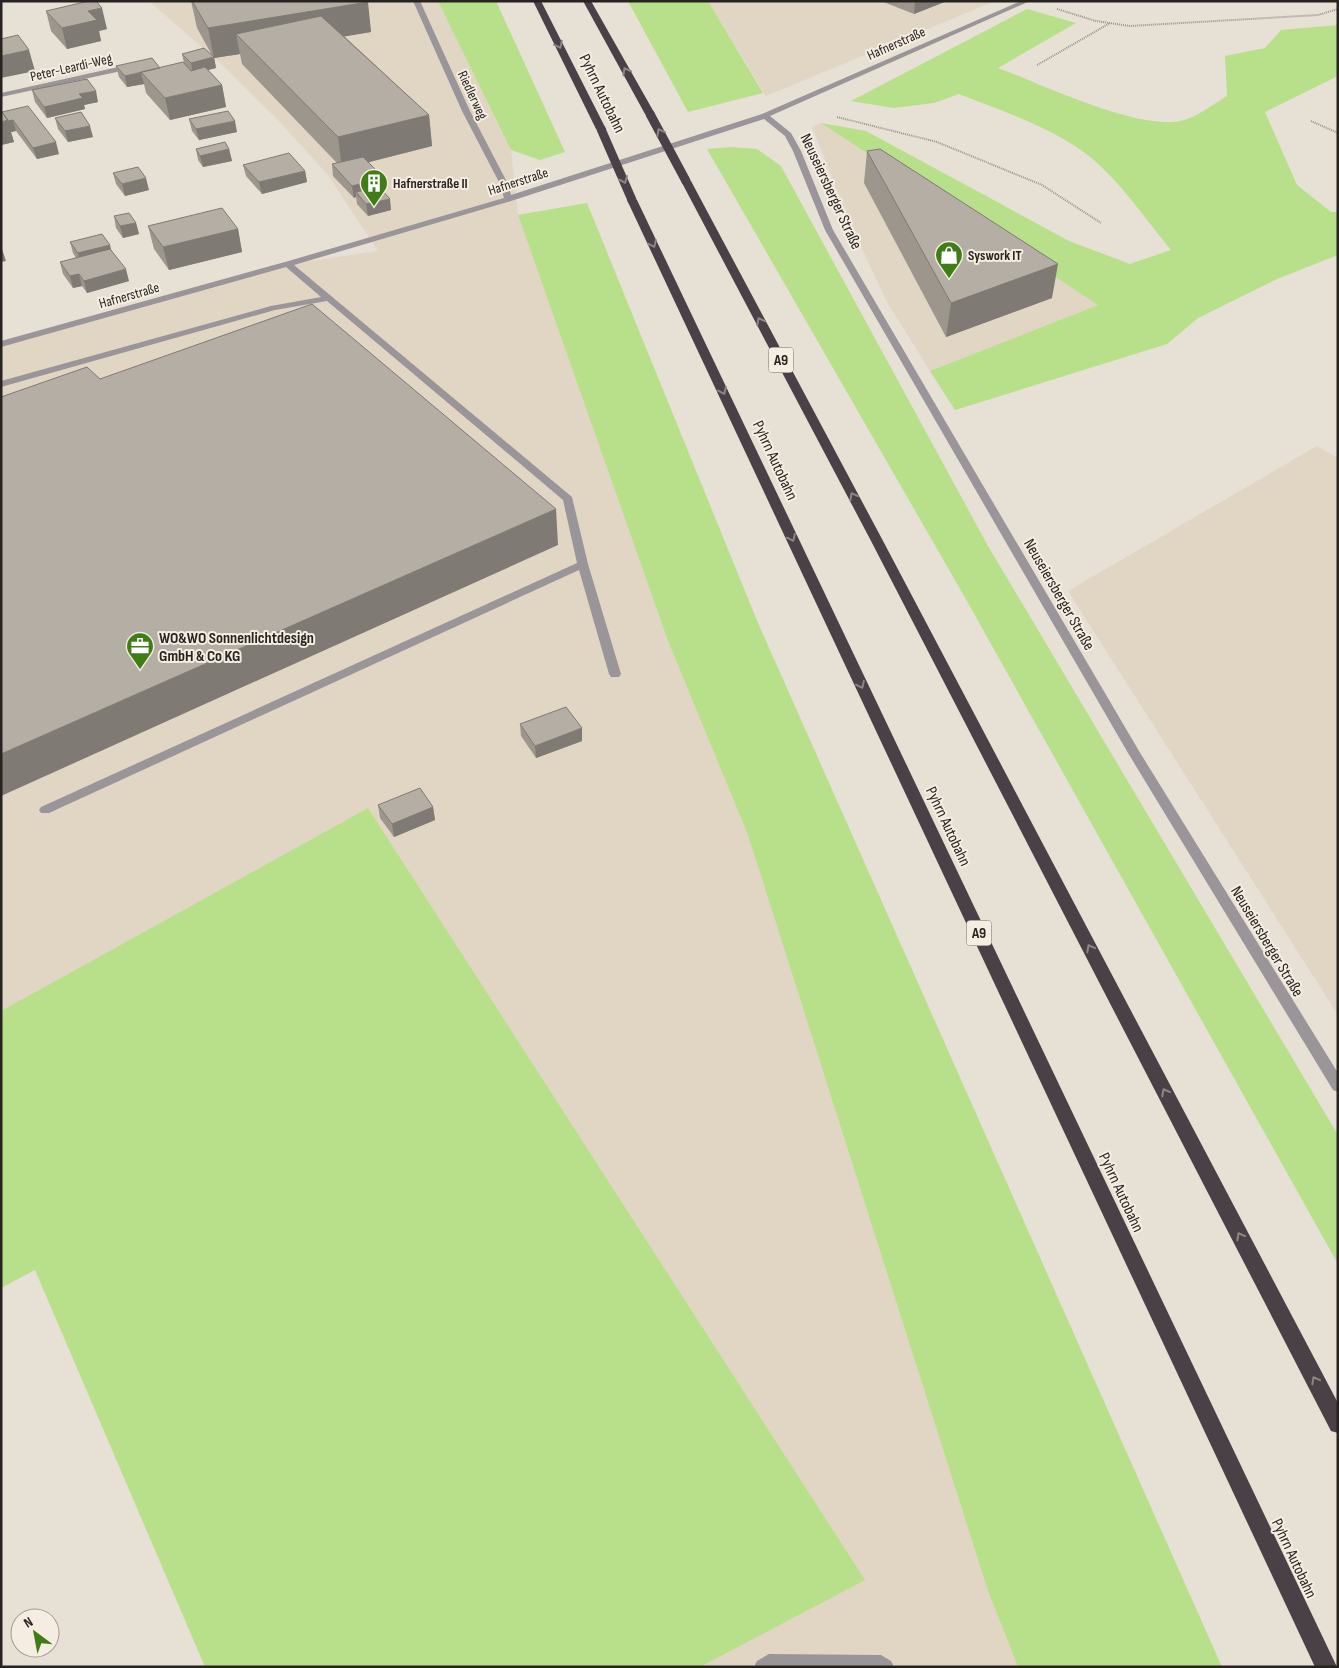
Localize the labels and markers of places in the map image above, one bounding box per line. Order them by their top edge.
building icon: Hafnerstraße II [359,168,389,207]
place label: Hafnerstraße II [393,175,468,192]
shop icon: Syswork IT [934,240,964,279]
place label: Syswork IT [968,247,1022,264]
place label: WO&WO Sonnenlichtdesign GmbH & Co KG [159,629,314,666]
office icon: WO&WO Sonnenlichtdesign GmbH & Co KG [125,631,155,670]

